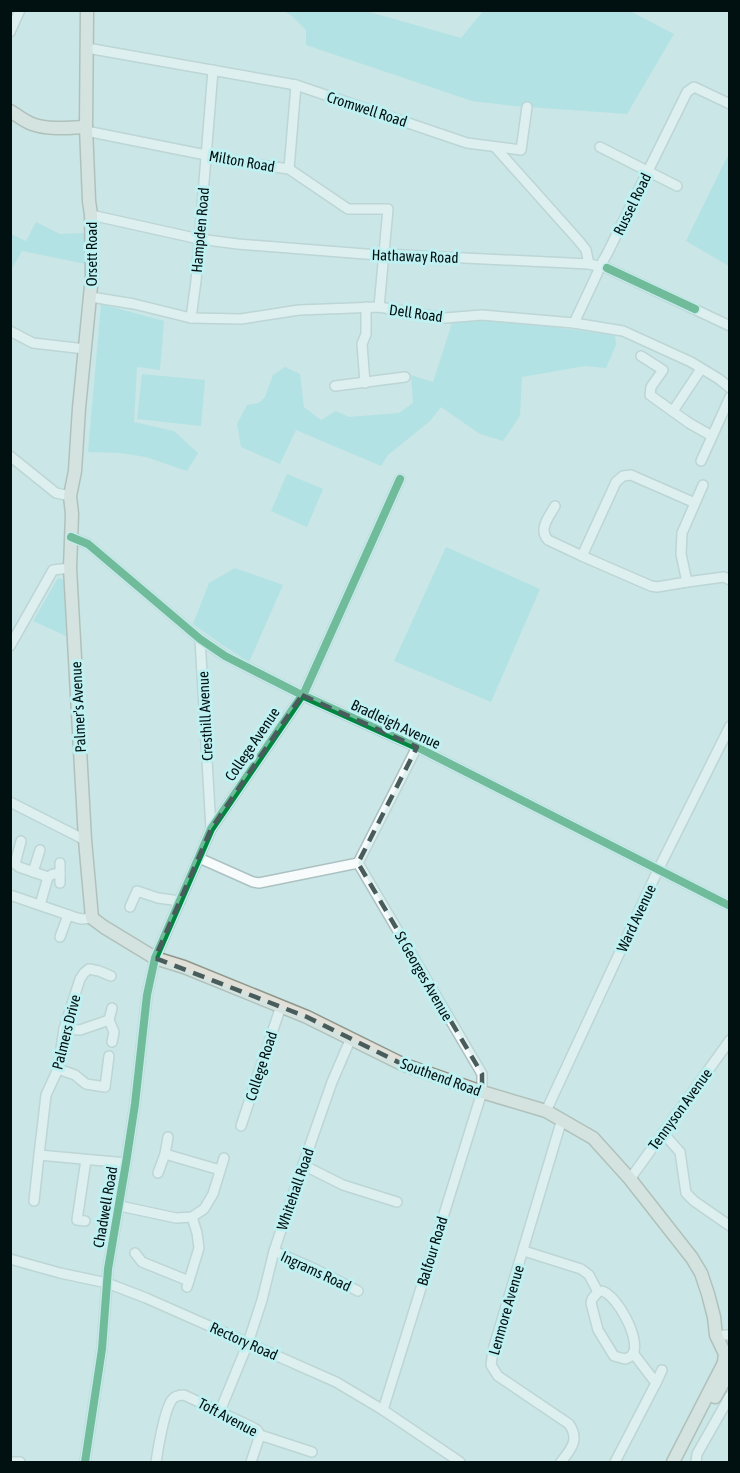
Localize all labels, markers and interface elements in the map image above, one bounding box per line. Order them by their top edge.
street label: Cromwell Road [325,88,409,130]
street label: Milton Road [208,147,276,175]
street label: Russel Road [610,170,654,238]
street label: Hampden Road [188,187,212,273]
street label: Orsett Road [83,222,100,286]
street label: Hathaway Road [371,246,459,266]
street label: Dell Road [388,301,444,325]
street label: Palmer's Avenue [67,661,89,753]
street label: Cresthill Avenue [194,671,216,761]
street label: Bradleigh Avenue [349,696,444,752]
street label: College Avenue [221,704,283,784]
street label: Ward Avenue [613,881,659,954]
street label: St Georges Avenue [392,928,457,1024]
street label: Palmers Drive [48,993,84,1071]
street label: College Road [242,1029,280,1103]
street label: Southend Road [399,1055,483,1099]
street label: Tennyson Avenue [645,1065,715,1153]
street label: Whitehall Road [273,1146,317,1232]
street label: Chadwell Road [89,1165,121,1249]
street label: Balfour Road [413,1214,451,1288]
street label: Ingrams Road [278,1247,354,1295]
street label: Lenmore Avenue [485,1263,527,1357]
street label: Rectory Road [208,1319,280,1363]
street label: Toft Avenue [195,1394,261,1440]

